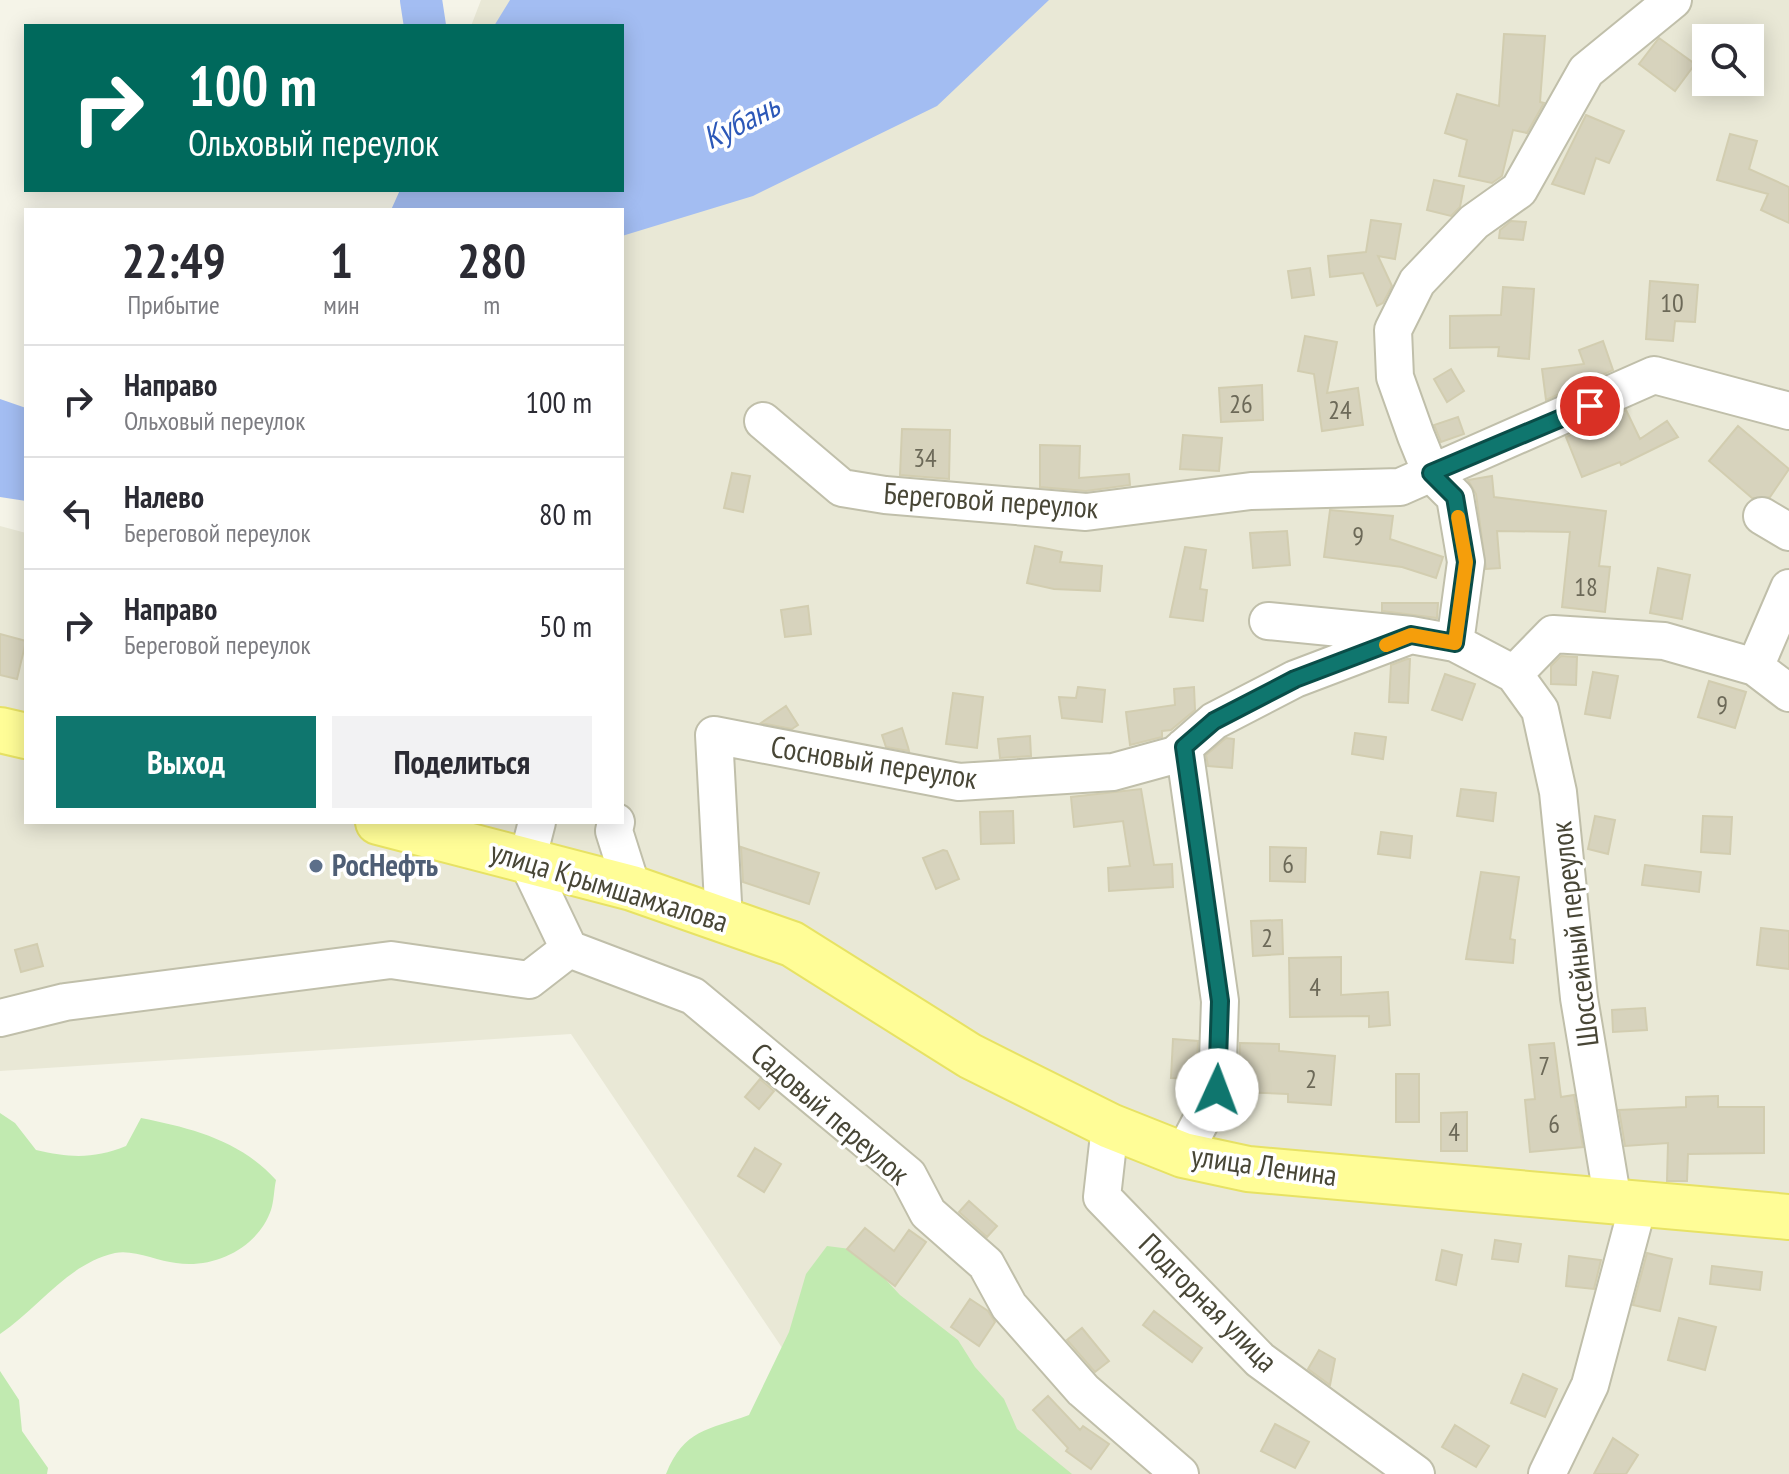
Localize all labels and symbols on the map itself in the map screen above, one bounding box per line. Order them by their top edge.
water label: Кубань [695,84,787,158]
house number: 10 [1660,286,1684,319]
pin [1556,372,1624,440]
house number: 26 [1229,387,1253,420]
house number: 24 [1328,393,1352,426]
house number: 34 [913,441,937,474]
street label: Береговой переулок [882,473,1100,526]
house number: 9 [1352,519,1364,552]
house number: 18 [1574,570,1598,603]
house number: 9 [1716,688,1728,721]
street label: Сосновый переулок [768,726,981,797]
street label: Шоссейный переулок [1540,819,1607,1049]
street label: улица Крымшамхалова [486,831,733,940]
place label: РосНефть [332,845,438,884]
house number: 6 [1282,847,1294,880]
marker: РосНефть [307,857,325,875]
house number: 2 [1261,921,1273,954]
house number: 4 [1309,970,1321,1003]
street label: Садовый переулок [744,1033,919,1193]
position arrow [1175,1048,1259,1132]
house number: 7 [1538,1049,1550,1082]
house number: 2 [1305,1062,1317,1095]
house number: 6 [1548,1107,1560,1140]
house number: 4 [1448,1115,1460,1148]
street label: улица Ленина [1189,1135,1339,1194]
street label: Подгорная улица [1131,1224,1287,1380]

